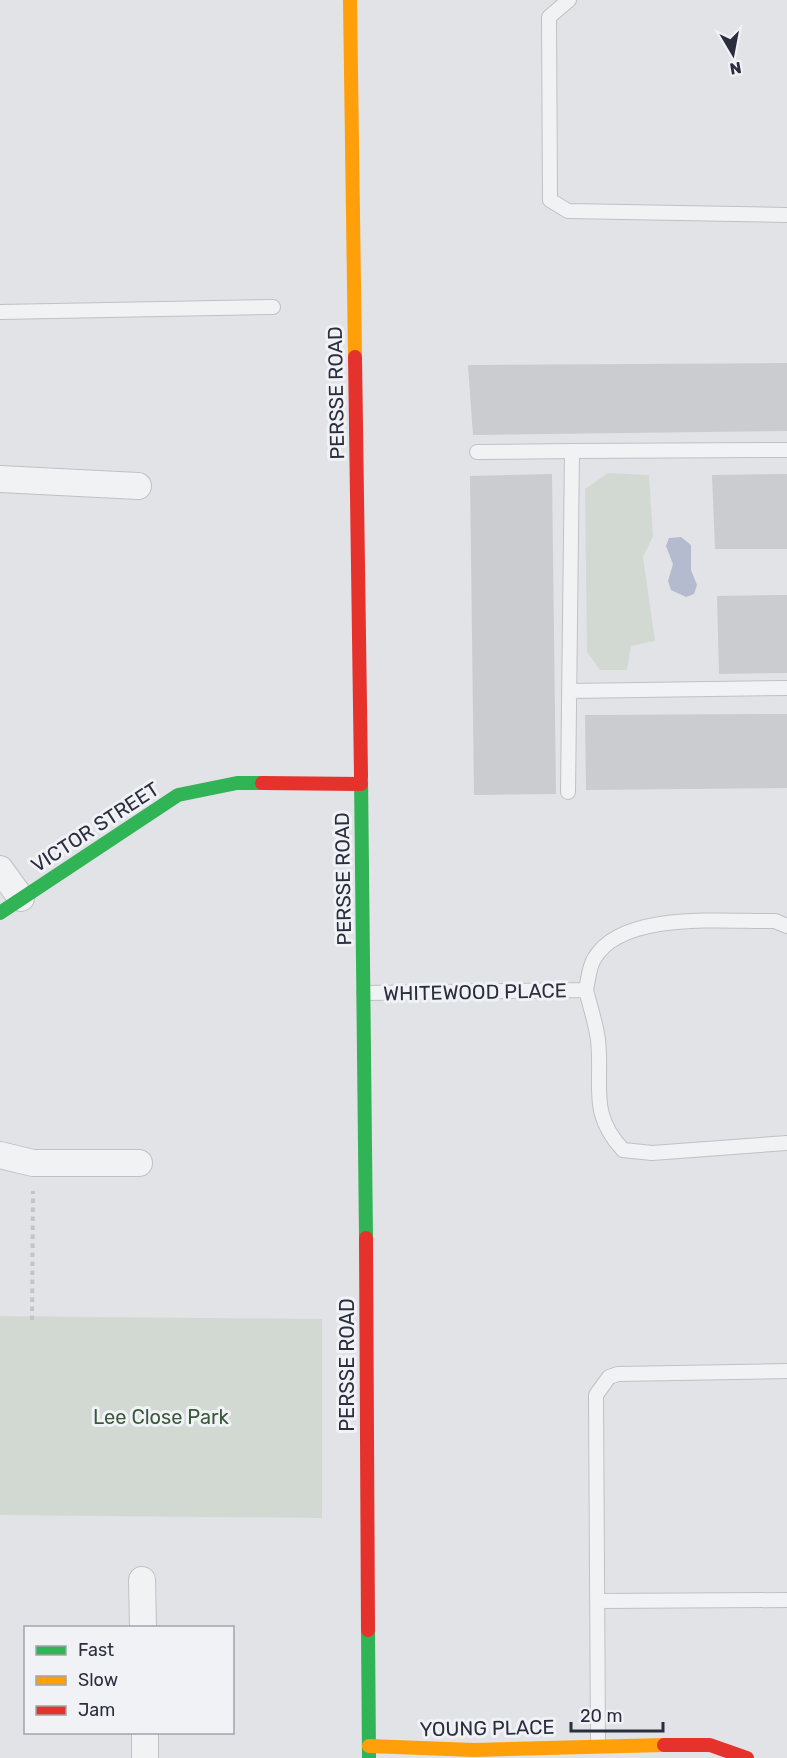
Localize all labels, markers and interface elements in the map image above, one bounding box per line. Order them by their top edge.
north arrow [703,24,763,84]
text: N [728,58,743,79]
street label: PERSSE ROAD [323,326,349,460]
street label: VICTOR STREET [27,777,164,877]
street label: PERSSE ROAD [330,812,356,946]
street label: WHITEWOOD PLACE [383,978,567,1006]
street label: PERSSE ROAD [335,1298,359,1432]
park label: Lee Close Park [93,1405,230,1429]
legend [24,1626,234,1734]
text: Fast [78,1639,114,1661]
text: Slow [78,1669,118,1691]
scale bar [571,1695,662,1733]
text: Jam [78,1699,115,1721]
text: 20 m [580,1705,622,1727]
street label: YOUNG PLACE [419,1715,555,1741]

